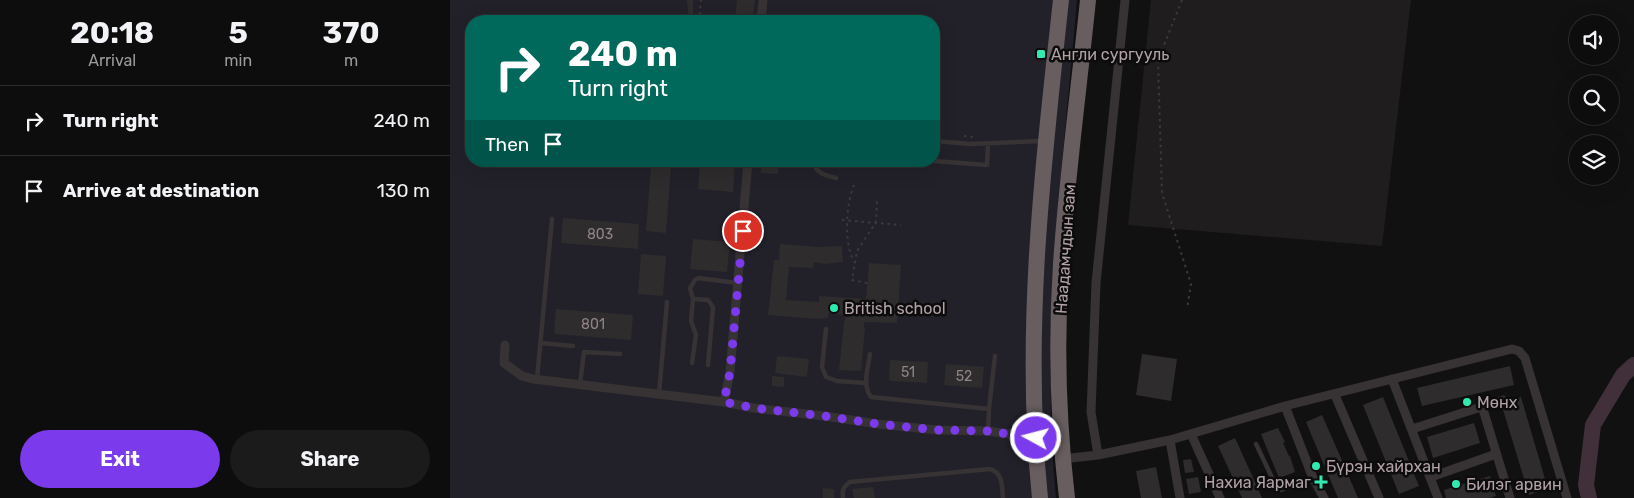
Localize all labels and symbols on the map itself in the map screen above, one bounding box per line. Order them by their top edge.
place label: Англи сургууль [1051,45,1169,64]
marker: Англи сургууль [1035,48,1047,60]
street label: Наадамчдын зам [1051,184,1080,314]
pin [722,210,764,252]
house number: 803 [587,226,613,243]
place label: British school [844,299,946,318]
marker: British school [828,302,840,314]
house number: 801 [581,316,605,333]
house number: 51 [901,364,915,381]
house number: 52 [956,368,972,385]
place label: Мөнх [1477,393,1518,412]
marker: Мөнх [1461,396,1473,408]
position arrow [1009,411,1061,463]
place label: Бүрэн хайрхан [1326,457,1441,476]
marker: Бүрэн хайрхан [1310,460,1322,472]
place label: Нахиа Яармаг [1204,473,1311,492]
place label: Билэг арвин [1466,475,1562,494]
marker: Нахиа Яармаг [1315,476,1327,488]
marker: Билэг арвин [1450,478,1462,490]

